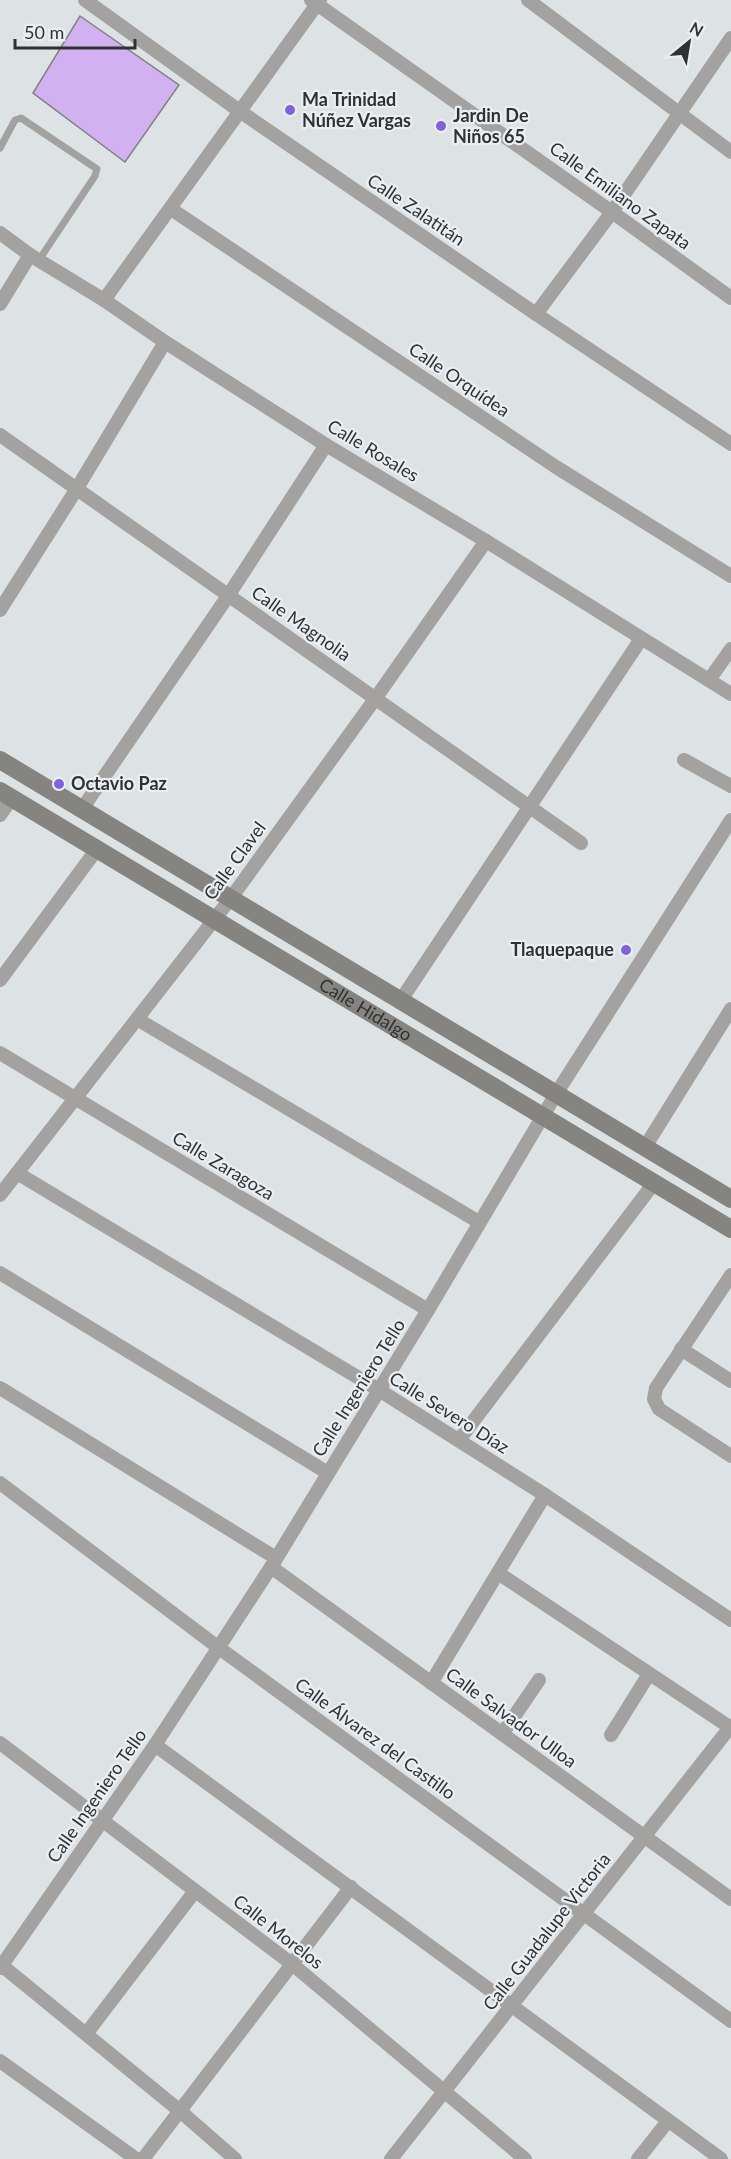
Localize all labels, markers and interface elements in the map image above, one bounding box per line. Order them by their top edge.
scale bar [15,12,135,50]
north arrow [659,12,719,72]
text: N [687,17,707,40]
text: 50 m [24,21,64,43]
place label: Ma Trinidad Núñez Vargas [302,88,411,131]
marker: Ma Trinidad Núñez Vargas [283,103,297,117]
place label: Jardin De Niños 65 [453,104,529,147]
marker: Jardin De Niños 65 [434,119,448,133]
street label: Calle Emiliano Zapata [546,137,696,254]
street label: Calle Zalatitán [364,168,470,250]
street label: Calle Orquídea [405,337,514,421]
street label: Calle Rosales [324,414,423,486]
street label: Calle Magnolia [248,581,355,665]
place label: Octavio Paz [71,772,167,794]
marker: Octavio Paz [52,777,66,791]
street label: Calle Clavel [198,817,270,904]
place label: Tlaquepaque [510,938,614,960]
marker: Tlaquepaque [619,943,633,957]
street label: Calle Hidalgo [316,973,416,1045]
street label: Calle Zaragoza [169,1126,278,1204]
street label: Calle Ingeniero Tello [307,1315,409,1460]
street label: Calle Severo Díaz [386,1367,513,1458]
street label: Calle Salvador Ulloa [442,1662,581,1772]
street label: Calle Álvarez del Castillo [291,1673,460,1804]
street label: Calle Ingeniero Tello [42,1724,151,1867]
street label: Calle Guadalupe Victoria [478,1848,615,2015]
street label: Calle Morelos [229,1889,328,1973]

